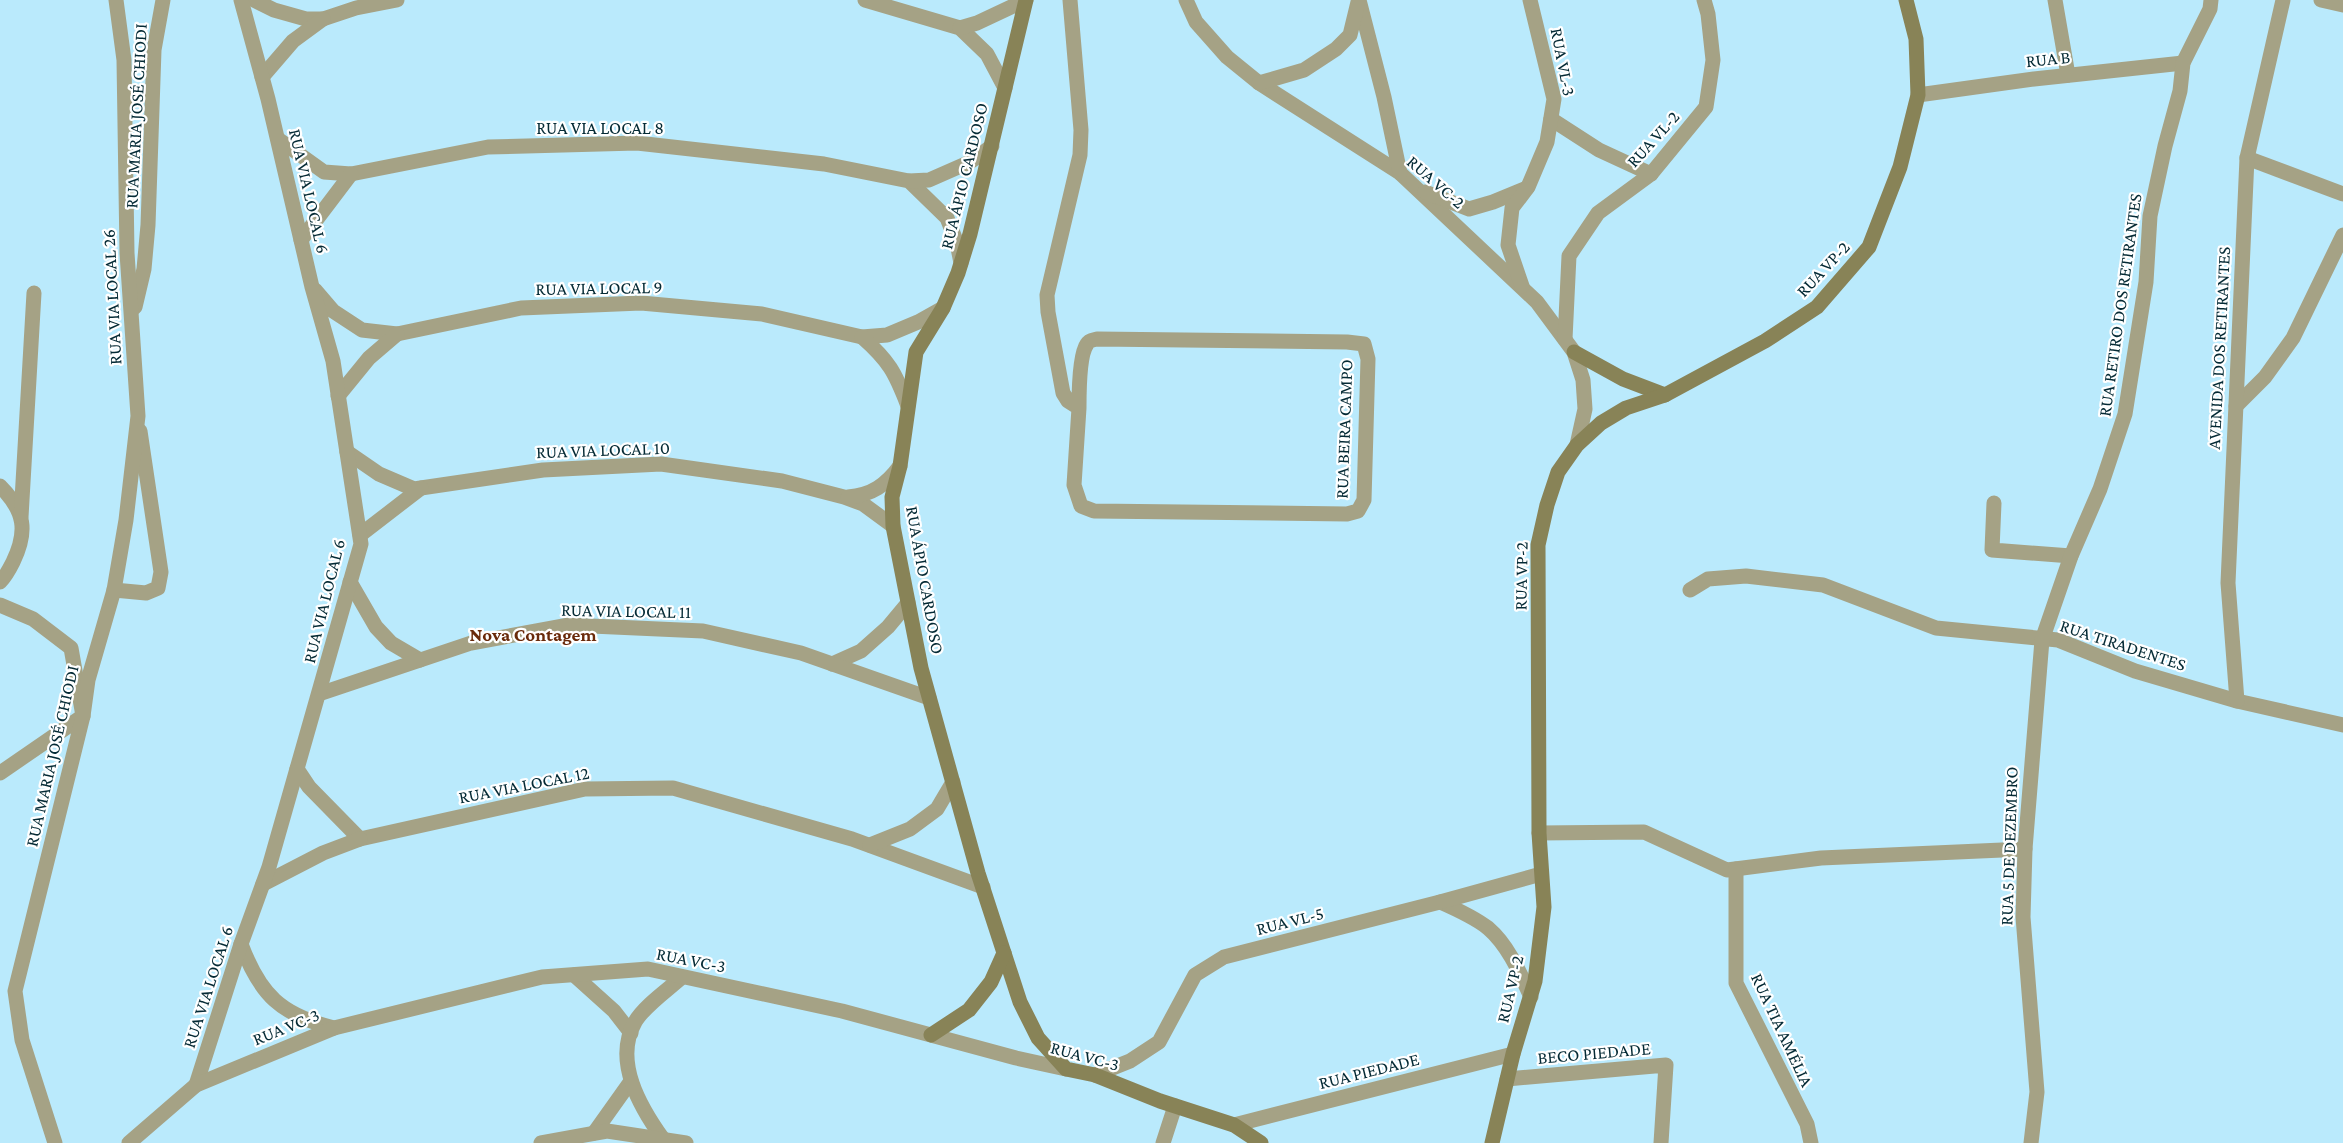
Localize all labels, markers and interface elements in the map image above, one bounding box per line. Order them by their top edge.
street label: RUA MARIA JOSÉ CHIODI [121,23,151,209]
street label: RUA VL-3 [1547,26,1579,98]
street label: RUA B [2025,47,2071,71]
street label: RUA ÁPIO CARDOSO [936,101,992,251]
street label: RUA VL-2 [1623,107,1683,171]
street label: RUA VIA LOCAL 8 [536,118,664,138]
street label: RUA VIA LOCAL 6 [285,127,333,255]
street label: RUA VC-2 [1403,151,1469,213]
street label: RUA RETIRO DOS RETIRANTES [2094,192,2146,418]
street label: RUA VIA LOCAL 26 [98,229,126,365]
street label: RUA VP-2 [1792,237,1854,301]
street label: AVENIDA DOS RETIRANTES [2204,246,2234,450]
street label: RUA VIA LOCAL 9 [535,277,663,299]
street label: RUA BEIRA CAMPO [1332,359,1356,499]
street label: RUA VIA LOCAL 10 [536,438,670,462]
street label: RUA ÁPIO CARDOSO [902,504,948,656]
street label: RUA VIA LOCAL 6 [299,537,349,665]
street label: RUA VP-2 [1510,541,1532,611]
street label: RUA VIA LOCAL 11 [561,600,691,622]
street label: RUA TIRADENTES [2057,615,2189,675]
district label: Nova Contagem [469,624,597,645]
street label: RUA MARIA JOSÉ CHIODI [21,663,83,849]
street label: RUA VIA LOCAL 12 [457,763,591,807]
street label: RUA 5 DE DEZEMBRO [1996,766,2022,926]
street label: RUA VL-5 [1254,903,1326,939]
street label: RUA VIA LOCAL 6 [179,923,237,1051]
street label: RUA VC-3 [655,943,727,977]
street label: RUA VP-2 [1493,953,1527,1025]
street label: RUA TIA AMÉLIA [1747,970,1817,1091]
street label: RUA VC-3 [250,1005,322,1049]
street label: RUA VC-3 [1049,1037,1121,1075]
street label: BECO PIEDADE [1537,1038,1652,1068]
street label: RUA PIEDADE [1317,1049,1422,1093]

